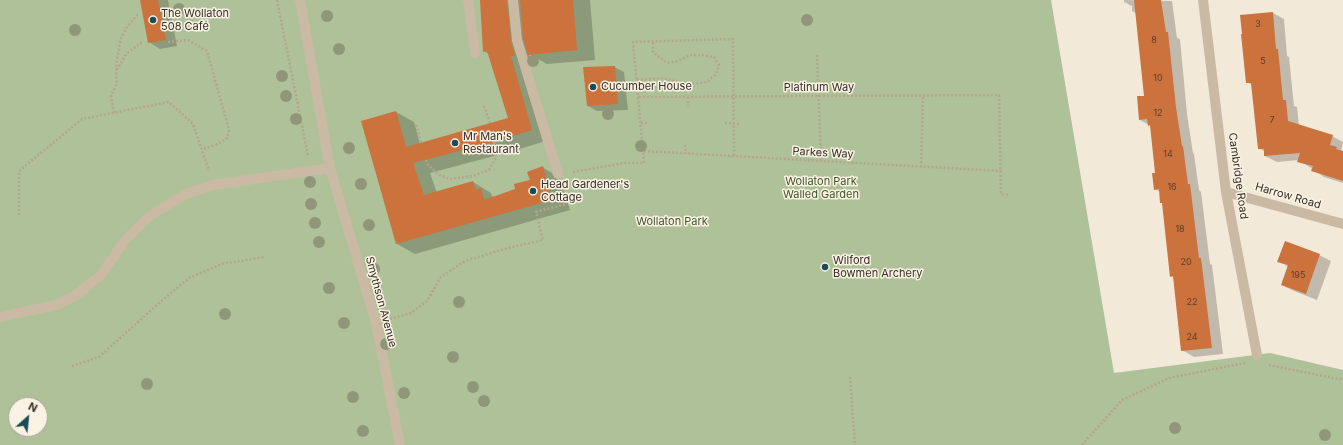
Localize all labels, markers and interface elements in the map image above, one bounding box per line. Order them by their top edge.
place label: The Wollaton 508 Café [161,7,229,33]
marker: The Wollaton 508 Café [148,15,158,25]
house number: 3 [1255,19,1261,29]
house number: 8 [1151,35,1157,45]
house number: 5 [1260,56,1266,66]
house number: 10 [1153,73,1163,83]
place label: Cucumber House [601,80,692,94]
street label: Platinum Way [784,81,854,95]
marker: Cucumber House [588,82,598,92]
house number: 12 [1153,108,1163,118]
house number: 7 [1269,115,1275,125]
place label: Mr Man's Restaurant [463,130,519,156]
street label: Cambridge Road [1225,132,1251,220]
marker: Mr Man's Restaurant [450,138,460,148]
street label: Parkes Way [792,145,854,161]
house number: 14 [1163,149,1173,159]
park label: Wollaton Park Walled Garden [783,175,859,201]
place label: Head Gardener's Cottage [541,178,629,204]
street label: Harrow Road [1254,180,1322,212]
house number: 16 [1167,182,1177,192]
marker: Head Gardener's Cottage [528,186,538,196]
park label: Wollaton Park [636,215,708,229]
house number: 18 [1175,224,1185,234]
place label: Wilford Bowmen Archery [833,254,922,280]
street label: Smythson Avenue [363,255,399,349]
house number: 20 [1180,257,1192,267]
marker: Wilford Bowmen Archery [820,262,830,272]
house number: 195 [1291,270,1305,280]
house number: 22 [1187,297,1197,307]
house number: 24 [1186,332,1198,342]
north arrow [8,397,48,437]
text: N [26,399,40,415]

